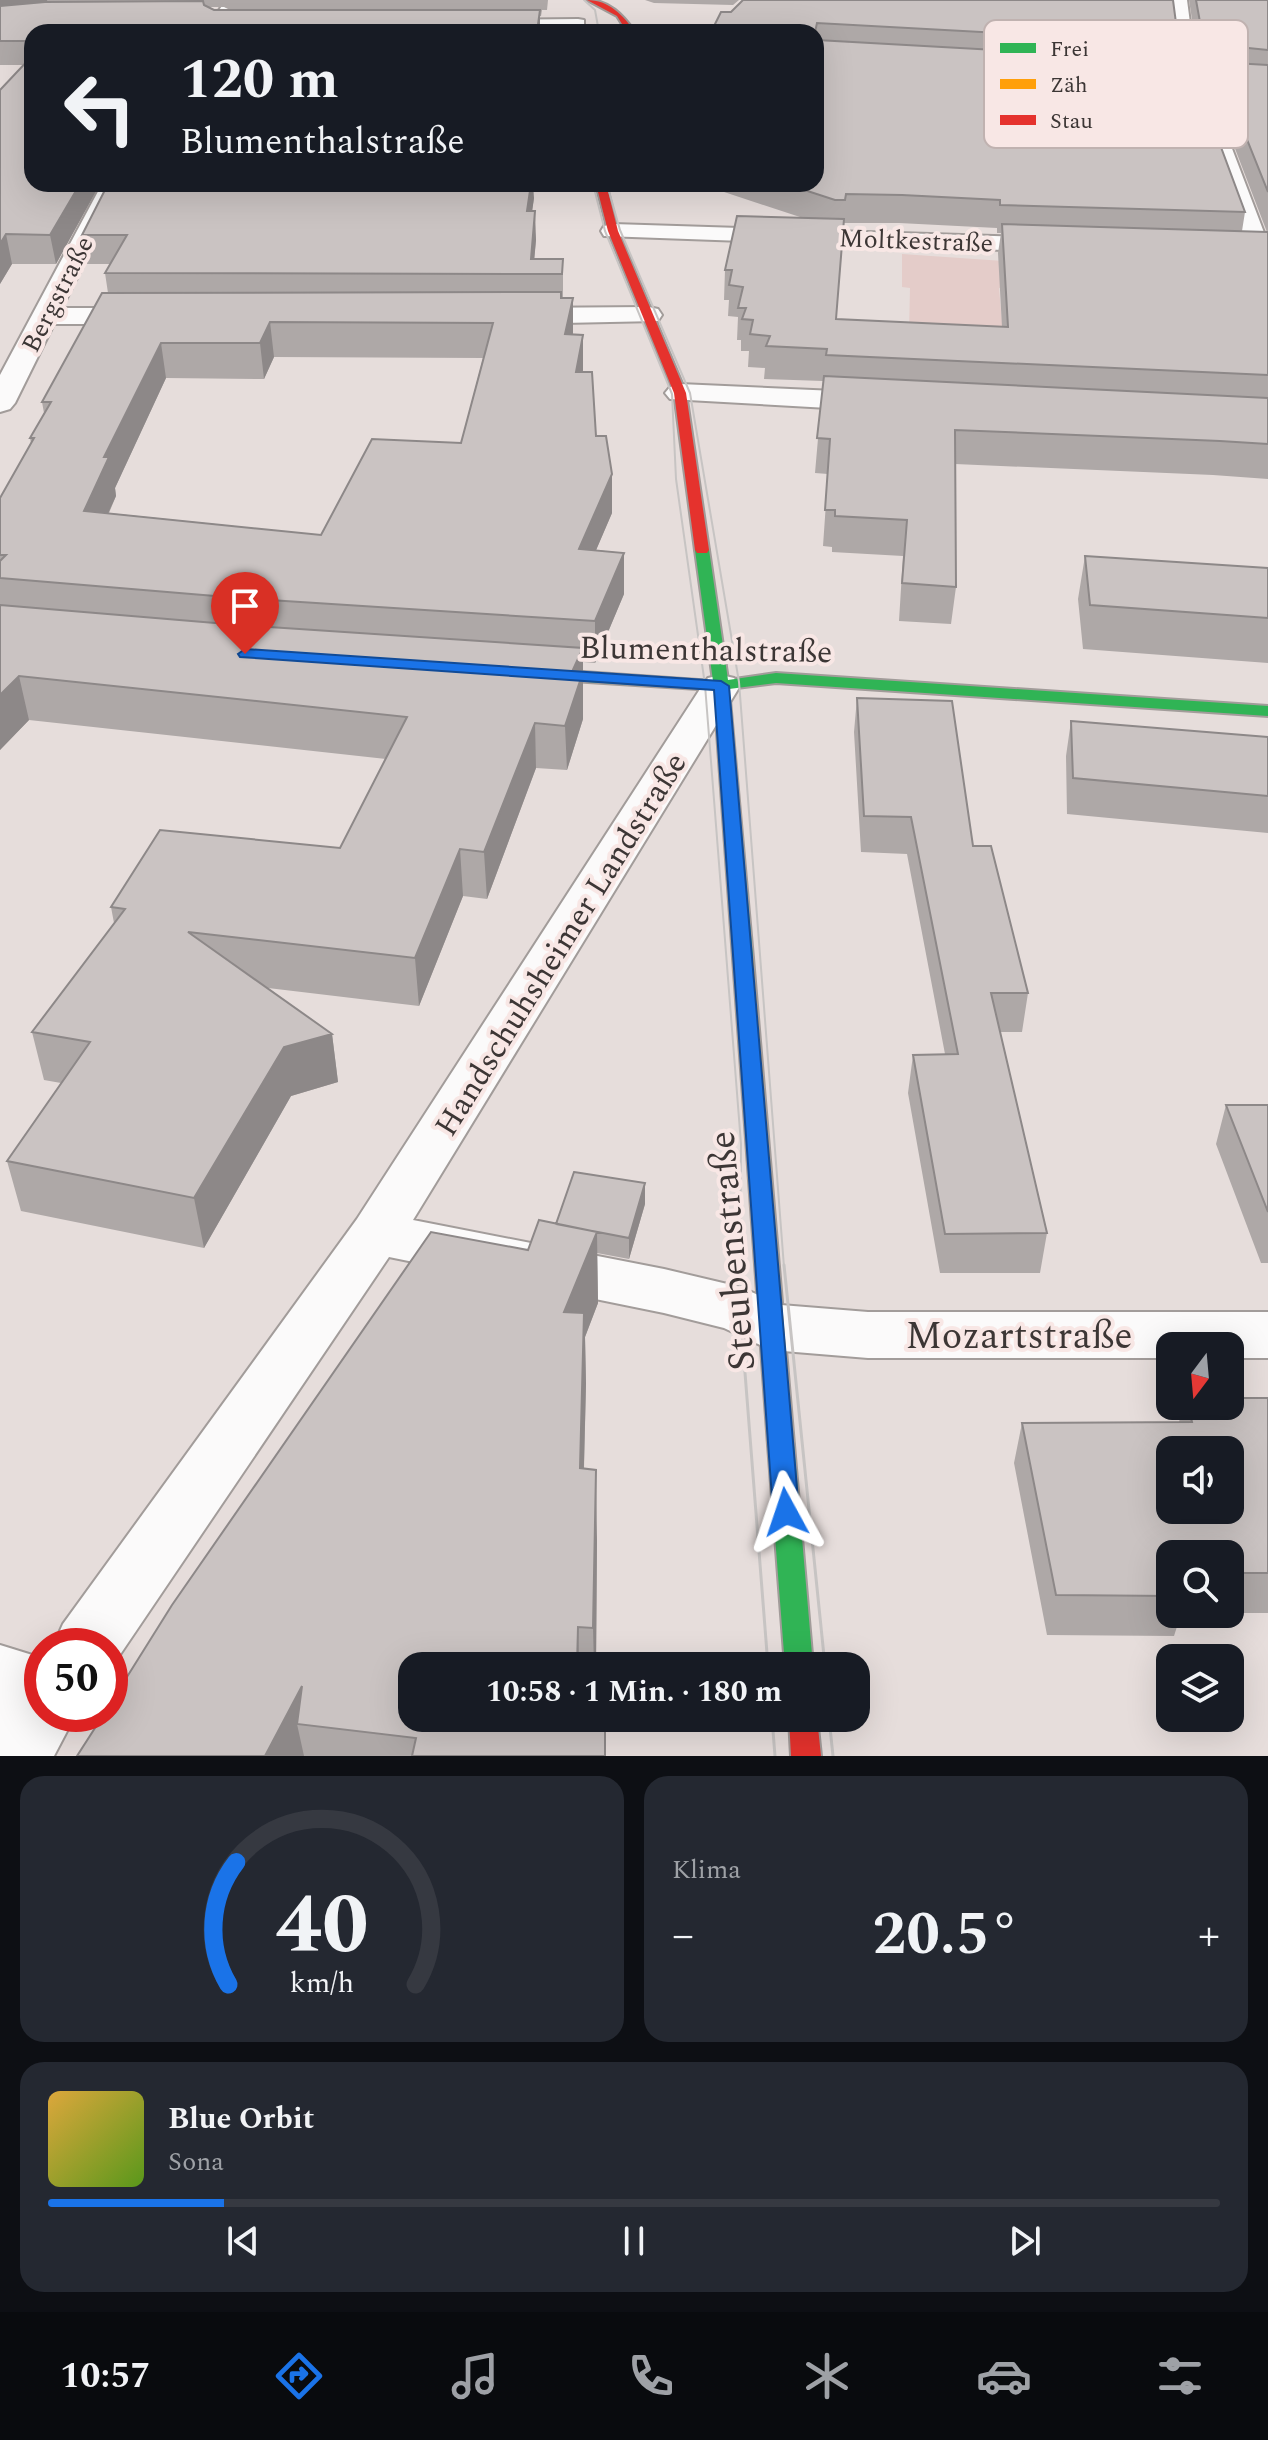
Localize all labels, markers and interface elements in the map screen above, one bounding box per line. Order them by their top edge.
legend [984,20,1248,148]
text: Frei [1050,33,1089,66]
text: 120 m [180,38,339,123]
icon: left [48,56,152,160]
text: Zäh [1050,69,1088,102]
text: Stau [1050,105,1093,138]
text: Blumenthalstraße [180,115,465,170]
street label: Moltkestraße [838,218,994,264]
street label: Bergstraße [11,229,104,360]
pin [211,572,279,654]
icon: arrive [223,584,267,628]
street label: Blumenthalstraße [579,624,833,677]
street label: Handschuhsheimer Landstraße [423,743,700,1147]
street label: Steubenstraße [694,1128,772,1373]
street label: Mozartstraße [905,1308,1133,1366]
north arrow [1156,1332,1244,1420]
map controls [1156,1332,1244,1732]
button: sound [1156,1436,1244,1524]
position arrow [744,1470,828,1554]
button: search [1156,1540,1244,1628]
speed limit sign: 50 [24,1628,128,1732]
button: layers [1156,1644,1244,1732]
text: 10:58 · 1 Min. · 180 m [486,1669,782,1715]
text: Klima [672,1850,741,1890]
text: 40 [275,1863,369,1990]
text: 20.5° [872,1889,1020,1981]
text: − [672,1902,694,1969]
text: + [1198,1902,1220,1969]
text: km/h [290,1962,354,2005]
text: Blue Orbit [168,2096,314,2142]
text: Sona [168,2142,224,2182]
icon: previous [221,2219,265,2263]
icon: pause [612,2219,656,2263]
icon: next [1003,2219,1047,2263]
icon: directions [271,2348,327,2404]
icon: music [447,2348,503,2404]
icon: phone [623,2348,679,2404]
icon: climate [799,2348,855,2404]
icon: car [976,2348,1032,2404]
icon: filters [1152,2348,1208,2404]
text: 10:57 [60,2349,151,2404]

